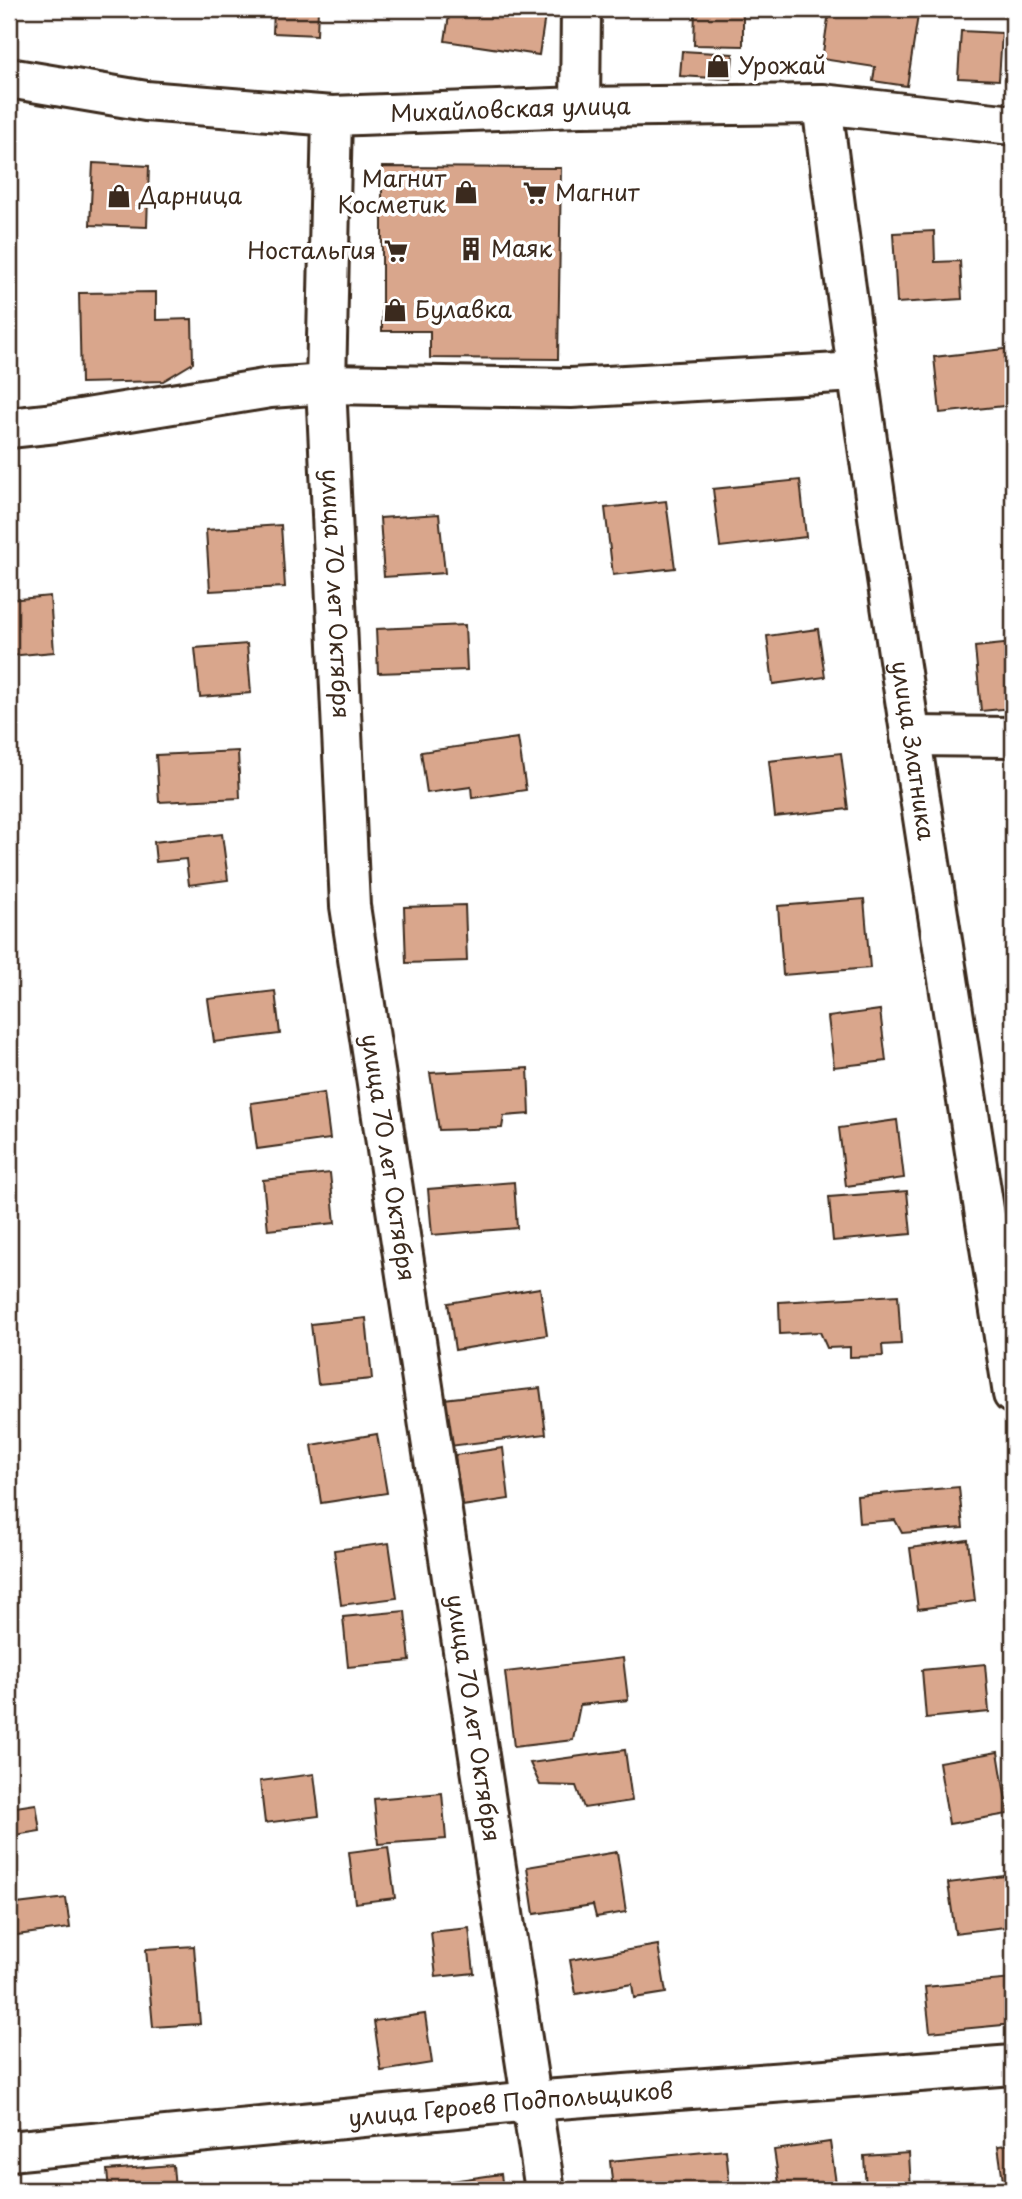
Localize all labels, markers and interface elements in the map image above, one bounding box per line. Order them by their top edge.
place label: Урожай [738,47,826,82]
shop icon: Урожай [704,52,732,80]
street label: Михайловская улица [390,87,631,130]
place label: Магнит Косметик [338,160,448,221]
place label: Магнит [555,174,641,209]
place label: Дарница [138,177,243,212]
shop icon: Магнит Косметик [452,178,480,206]
supermarket icon: Магнит [521,179,549,207]
shop icon: Дарница [105,182,133,210]
place label: Маяк [491,230,553,265]
place label: Ностальгия [247,232,376,267]
building icon: Маяк [457,235,485,263]
supermarket icon: Ностальгия [382,237,410,265]
place label: Булавка [415,291,513,326]
shop icon: Булавка [381,296,409,324]
street label: улица 70 лет Октября [314,468,360,719]
street label: улица Златника [883,658,945,843]
street label: улица 70 лет Октября [354,1031,426,1283]
street label: улица 70 лет Октября [439,1592,511,1844]
street label: улица Героев Подпольщиков [347,2071,674,2134]

